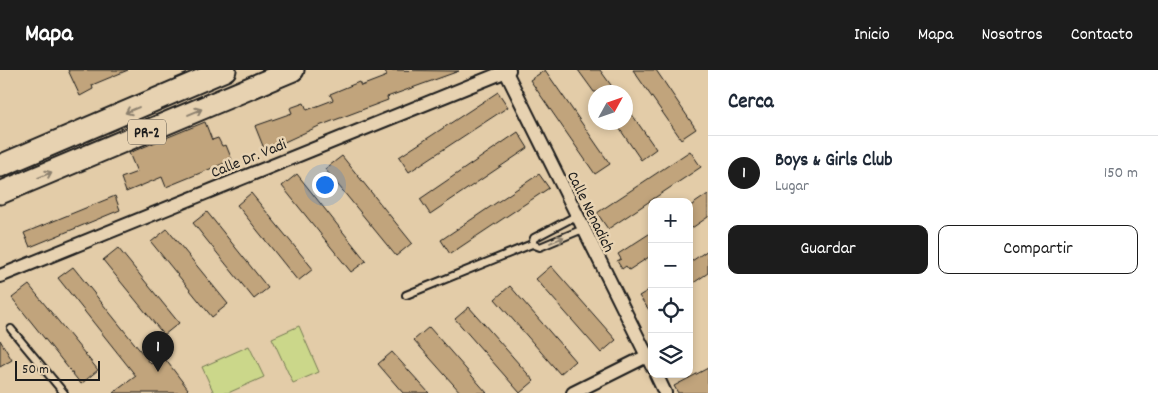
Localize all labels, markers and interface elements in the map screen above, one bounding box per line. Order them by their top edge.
text: Mapa [25,18,73,52]
text: Inicio [854,23,890,48]
text: Mapa [918,23,953,48]
text: Nosotros [981,23,1043,48]
text: Contacto [1071,23,1133,48]
north arrow [588,85,633,130]
text: Cerca [728,88,774,118]
one-way arrow [125,105,140,115]
one-way arrow [187,106,202,116]
road number: PR-2 [128,120,166,144]
street label: Calle Dr. Vadi [208,134,290,185]
text: Boys & Girls Club [775,148,893,175]
text: 1 [742,162,746,185]
text: 150 m [1104,162,1138,185]
street label: Calle Nenadich [560,168,619,257]
one-way arrow [37,170,52,179]
your location [312,172,338,198]
text: Lugar [775,175,809,198]
map controls [648,198,693,378]
button: + [648,198,693,243]
button: Guardar [728,225,928,274]
button: Compartir [938,225,1138,274]
one-way arrow [550,234,565,243]
button: − [648,243,693,288]
button: locate [648,288,693,333]
pin: 1 [142,331,174,372]
button: layers [648,333,693,378]
scale bar [15,358,100,381]
text: 50 m [22,360,49,380]

